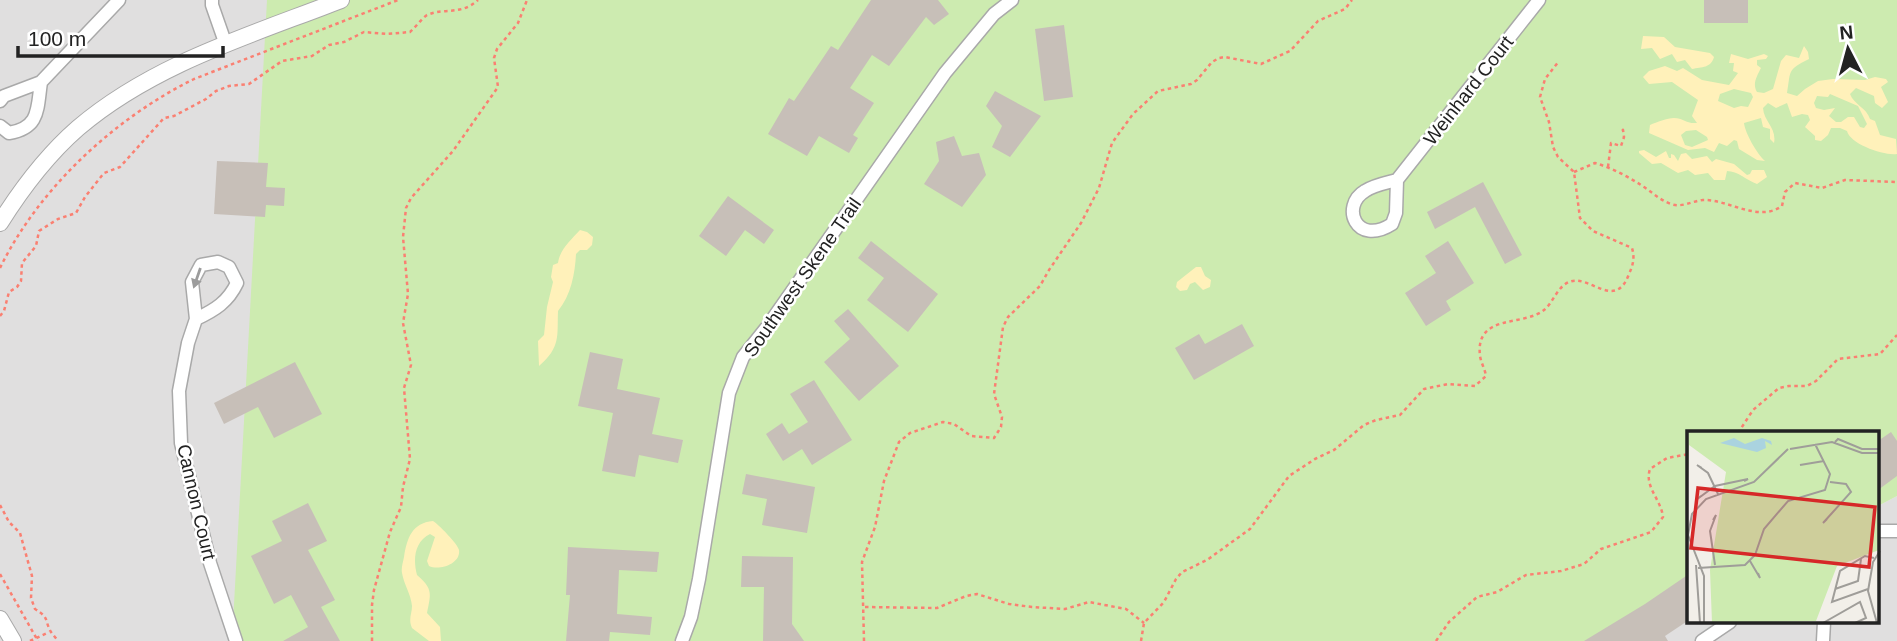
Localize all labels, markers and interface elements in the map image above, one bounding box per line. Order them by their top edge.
scale bar [18,14,222,58]
north arrow [1813,14,1883,84]
text: N [1838,21,1854,44]
text: 100 m [28,27,86,50]
street label: Weinhard Court [1419,31,1518,149]
street label: Southwest Skene Trail [740,194,865,361]
one-way arrow [191,268,201,289]
inset map [1687,431,1880,624]
street label: Cannon Court [173,442,220,563]

